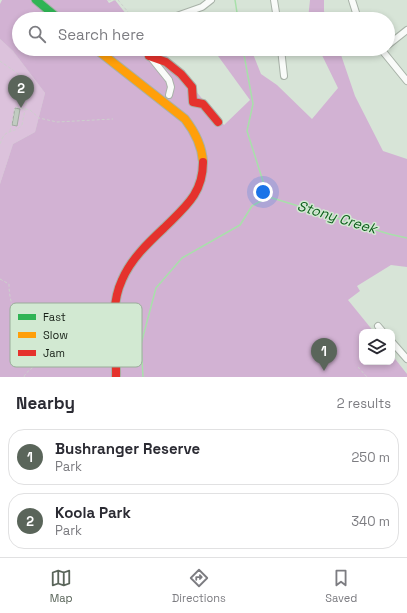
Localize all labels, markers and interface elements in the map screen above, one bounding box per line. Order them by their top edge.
search box [12,12,395,56]
icon: search [26,23,48,45]
text: Search here [58,25,144,44]
pin: 2 [8,75,34,108]
your location [253,182,273,202]
water label: Stony Creek [295,196,380,238]
legend [10,303,142,367]
text: Fast [43,310,66,324]
text: Slow [43,328,68,342]
map controls [359,329,395,365]
button: layers [359,329,395,365]
pin: 1 [311,338,337,371]
text: Jam [43,346,65,360]
text: Nearby [16,392,75,414]
text: 2 results [337,395,391,412]
text: Bushranger Reserve [55,439,200,458]
text: 1 [27,449,33,466]
text: 250 m [352,449,390,466]
text: Park [55,458,82,475]
text: Koola Park [55,503,131,522]
text: 2 [26,513,34,530]
text: 340 m [351,513,390,530]
text: Park [55,522,82,539]
tab: Map [50,567,73,605]
tab: Directions [172,567,226,605]
tab: Saved [325,567,357,605]

